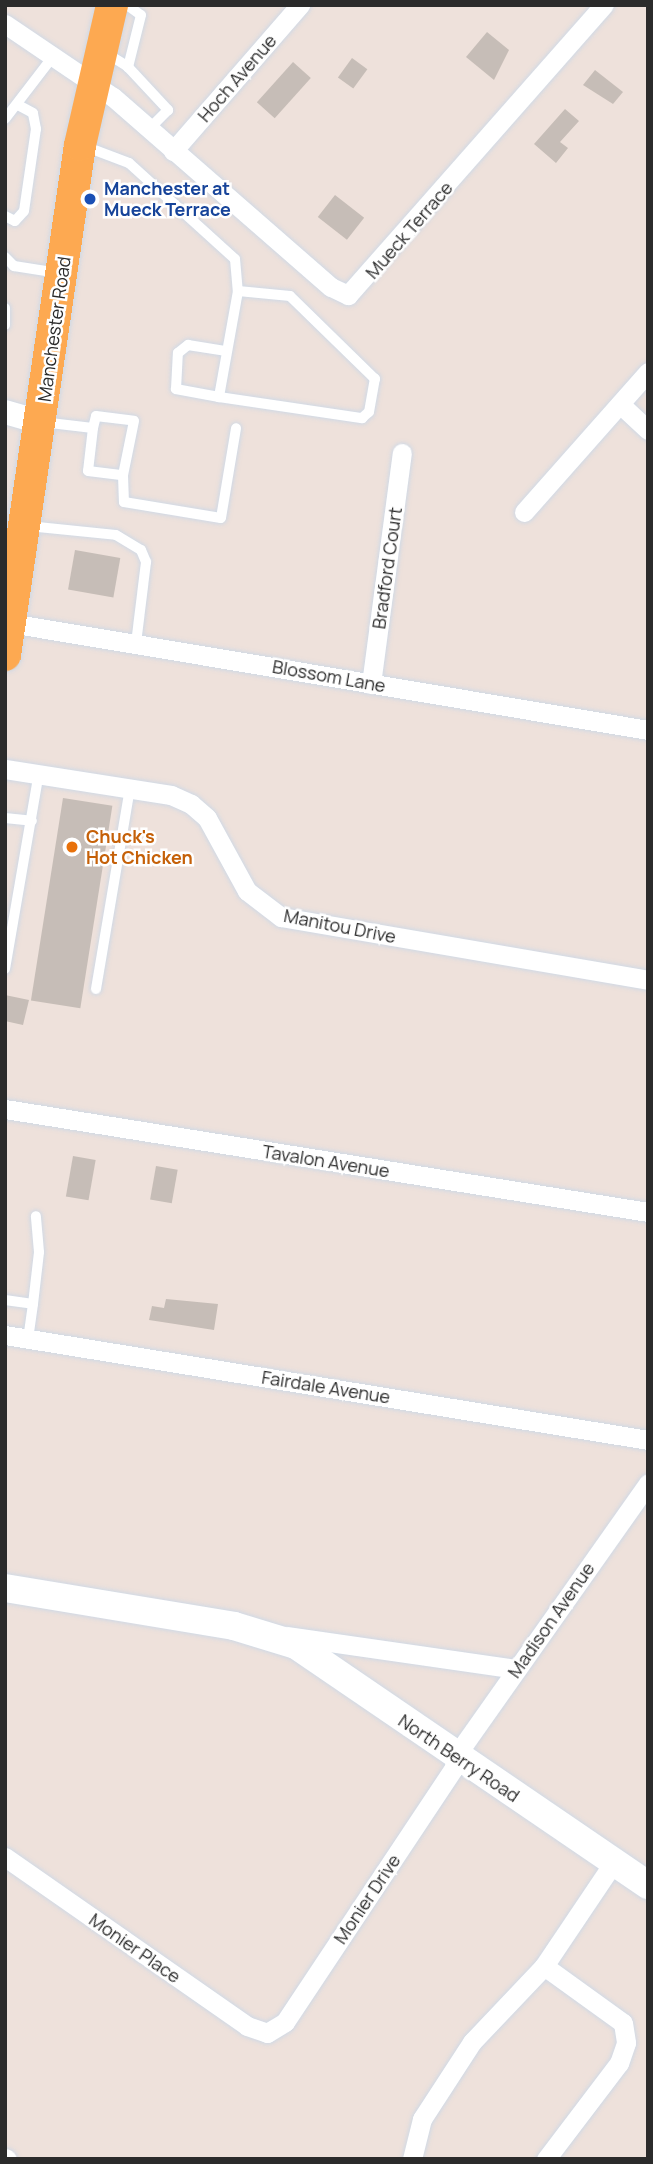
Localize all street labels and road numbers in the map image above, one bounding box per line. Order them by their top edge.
street label: Hoch Avenue [193,30,281,126]
street label: Mueck Terrace [361,177,457,283]
street label: Manchester Road [33,255,75,403]
street label: Bradford Court [368,506,406,630]
street label: Blossom Lane [271,655,387,697]
street label: Manitou Drive [282,905,398,947]
street label: Tavalon Avenue [261,1140,391,1182]
street label: Fairdale Avenue [260,1366,392,1408]
street label: Madison Avenue [503,1558,599,1682]
street label: North Berry Road [394,1710,524,1806]
street label: Monier Drive [329,1850,405,1948]
street label: Monier Place [85,1909,185,1987]

